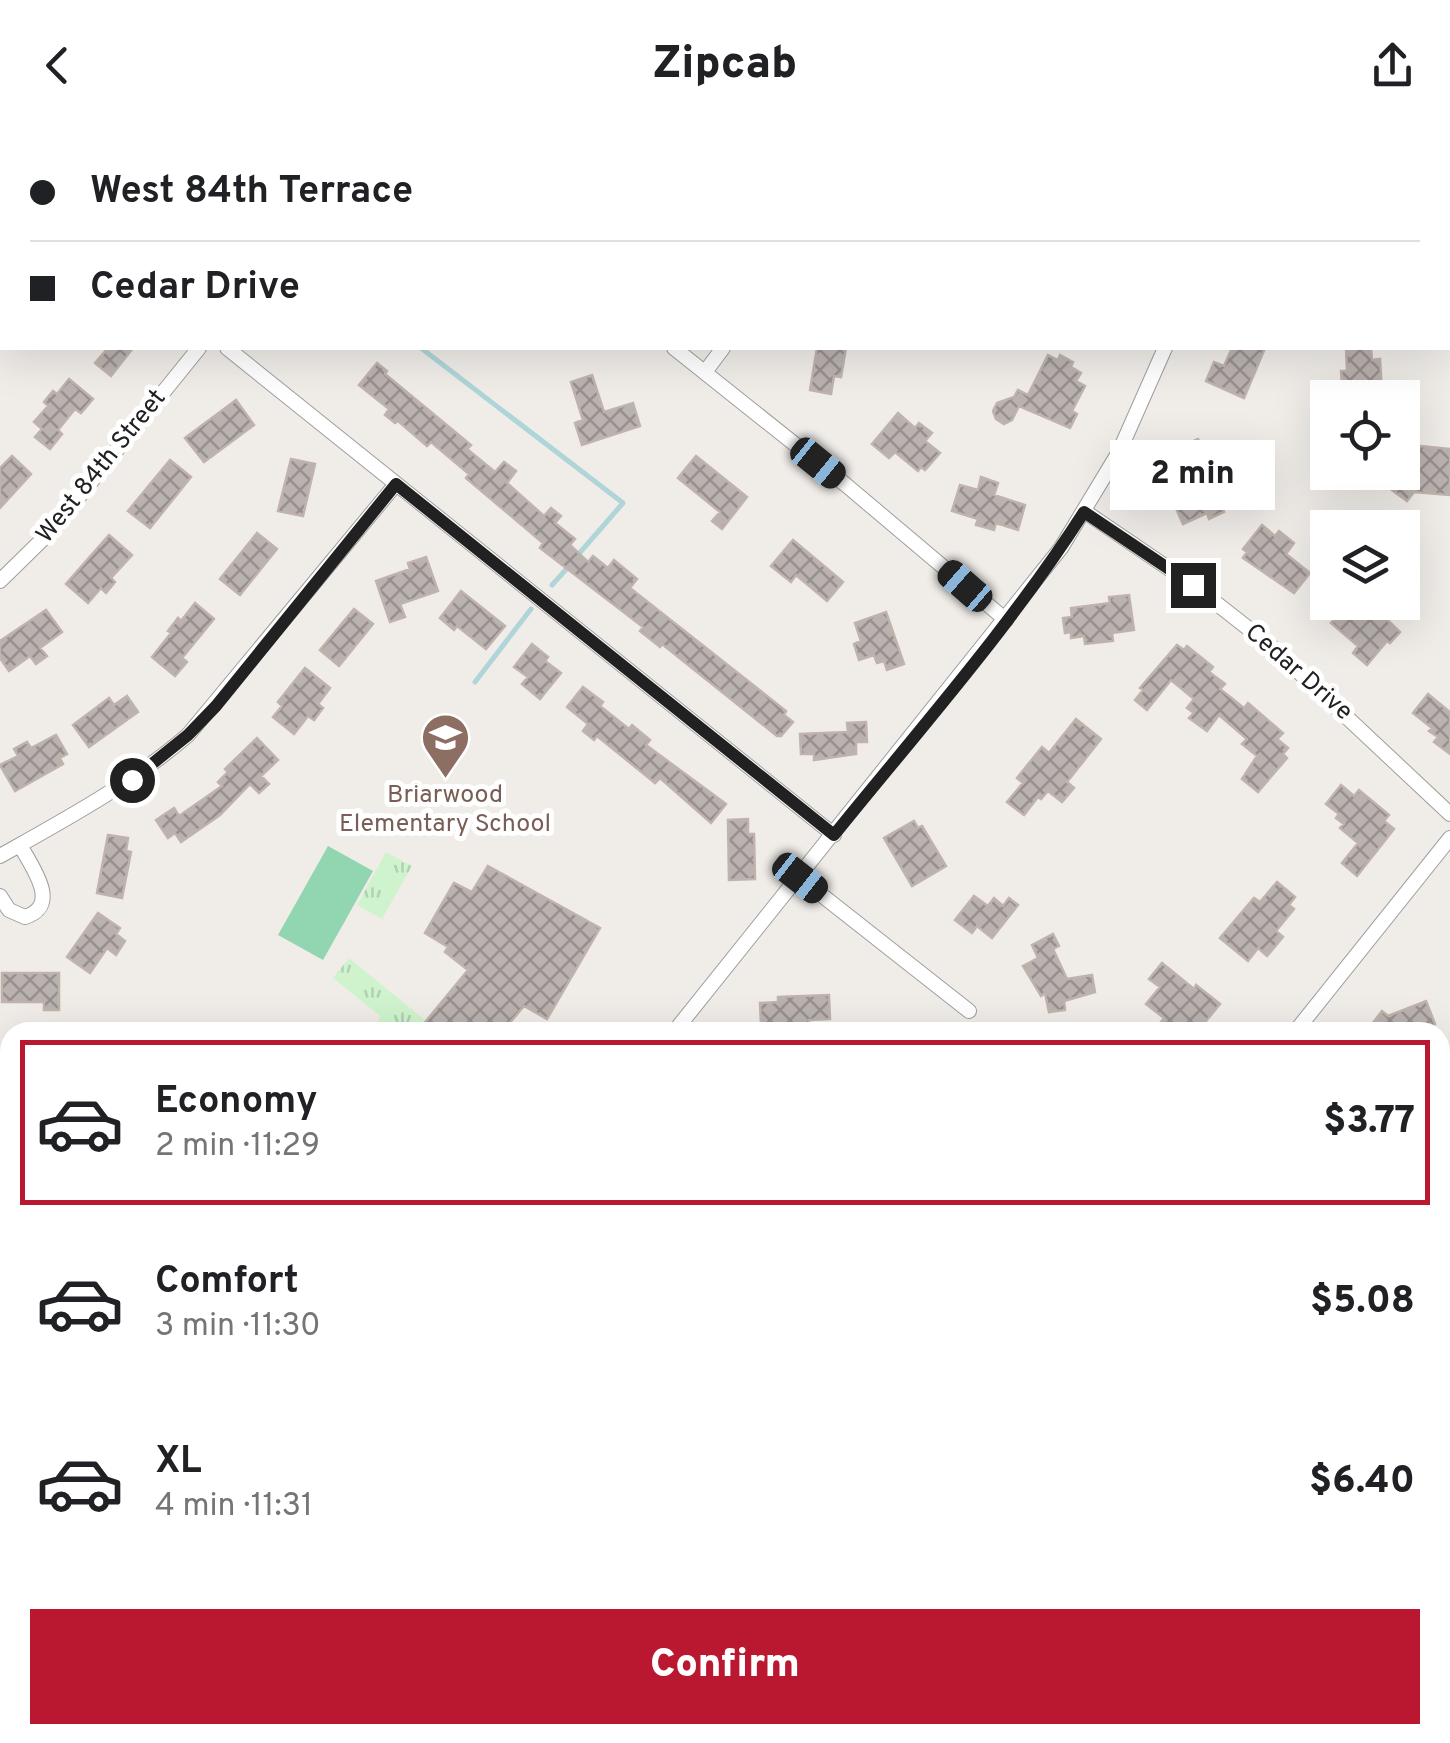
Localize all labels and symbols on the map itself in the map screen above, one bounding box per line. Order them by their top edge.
street label: West 84th Street [30,383,174,551]
car [785,432,851,494]
callout: 2 min [1110,440,1276,510]
car [933,555,997,617]
route end [1171,563,1216,608]
street label: Cedar Drive [1237,617,1359,729]
school or university icon: Briarwood Elementary School [419,712,471,780]
route start [110,758,155,803]
place label: Briarwood Elementary School [339,780,551,841]
car [767,848,833,908]

